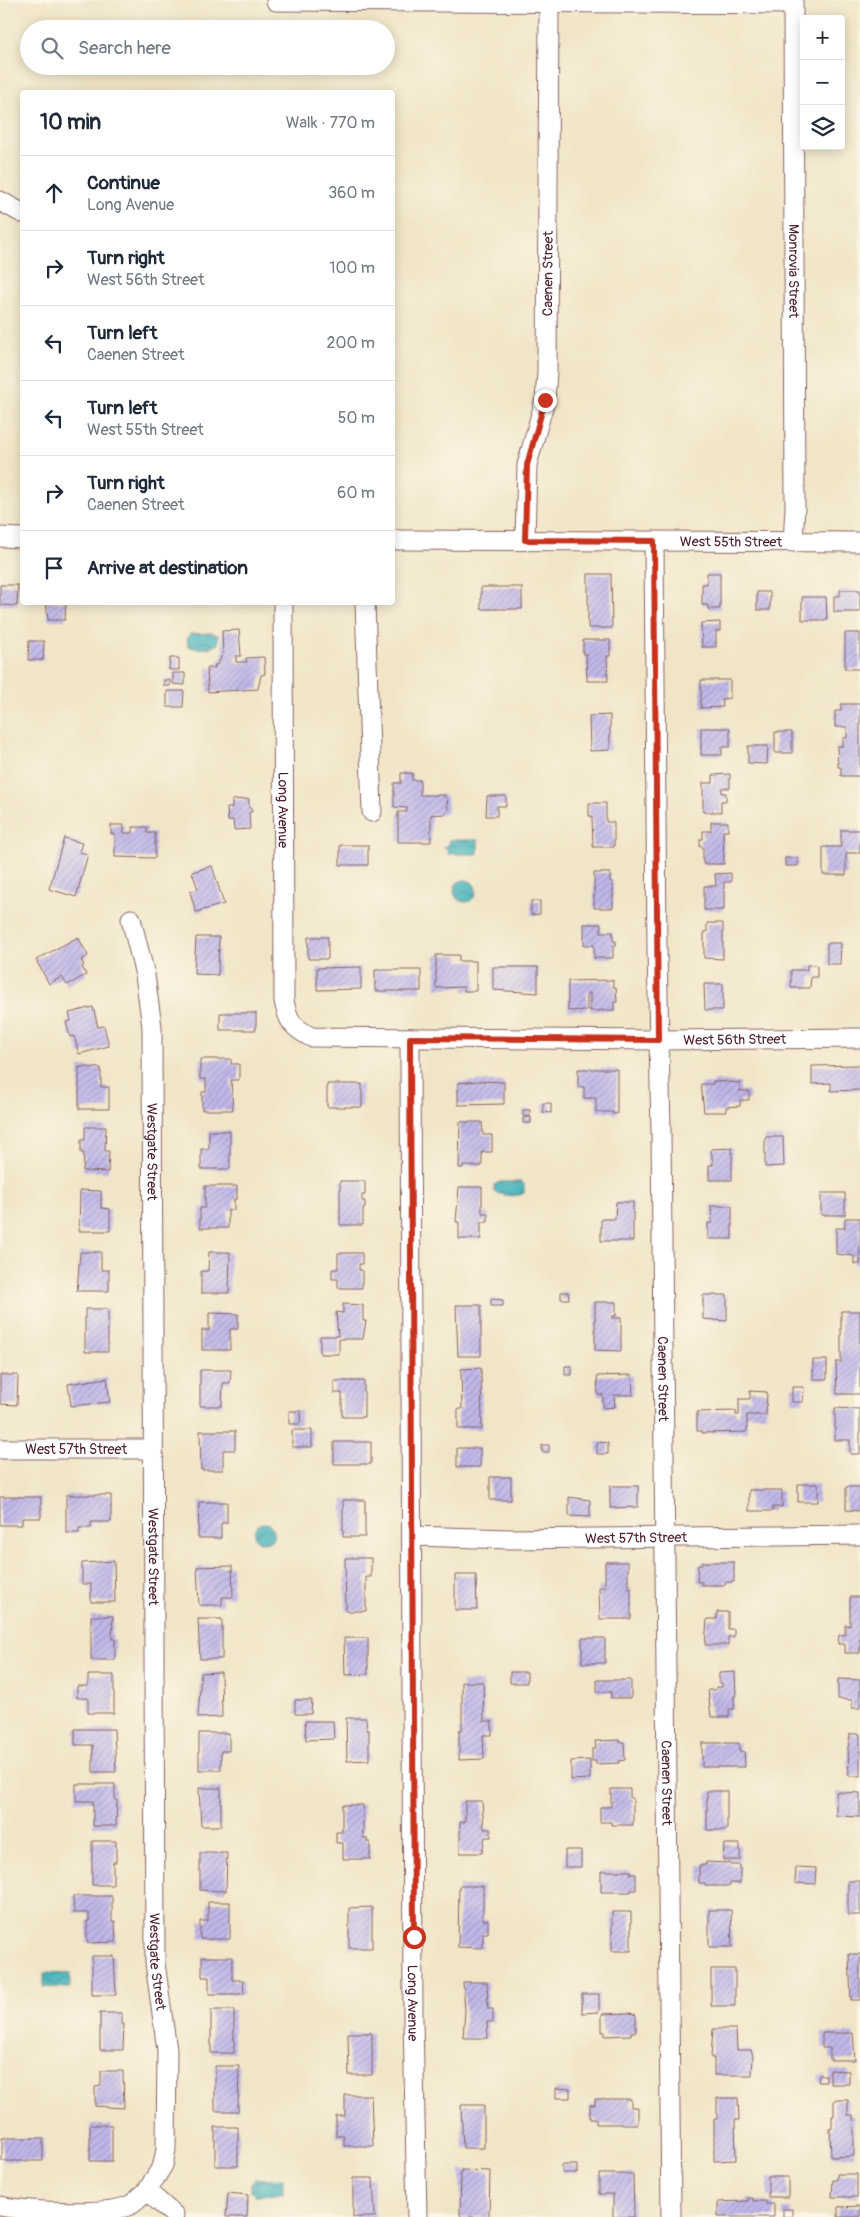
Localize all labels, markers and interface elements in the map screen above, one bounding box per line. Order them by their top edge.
map controls [800,15,845,150]
button: + [800,15,845,60]
search box [20,20,395,75]
icon: search [38,34,66,62]
text: Search here [78,36,171,60]
button: − [800,60,845,105]
button: layers [800,105,845,150]
text: 10 min [40,109,101,136]
text: Walk · 770 m [286,113,375,133]
text: Continue [87,171,160,195]
icon: ahead [40,179,68,207]
text: 360 m [328,183,375,203]
text: Long Avenue [87,195,174,215]
street label: Monrovia Street [785,224,803,318]
street label: Caenen Street [539,230,556,316]
text: Turn right [87,246,165,270]
icon: right [40,254,68,282]
text: 100 m [329,258,375,278]
text: West 56th Street [87,270,204,290]
text: Turn left [87,321,157,345]
icon: left [40,329,68,357]
text: 200 m [327,333,375,353]
text: Caenen Street [87,345,184,365]
route end [534,389,557,412]
text: Turn left [87,396,157,420]
icon: left [40,404,68,432]
text: 50 m [338,408,375,428]
text: West 55th Street [87,420,204,440]
text: Turn right [87,471,165,495]
icon: right [40,479,68,507]
text: 60 m [337,483,375,503]
text: Caenen Street [87,495,184,515]
street label: West 55th Street [680,533,783,550]
icon: arrive [40,554,68,582]
text: Arrive at destination [87,556,248,580]
street label: Long Avenue [275,772,292,848]
street label: West 56th Street [683,1030,787,1048]
street label: Westgate Street [144,1103,161,1201]
street label: Caenen Street [654,1336,672,1422]
street label: West 57th Street [25,1441,127,1458]
street label: Westgate Street [145,1508,162,1606]
street label: West 57th Street [585,1528,687,1547]
street label: Caenen Street [658,1740,676,1826]
street label: Westgate Street [146,1913,170,2012]
route start [403,1926,426,1949]
street label: Long Avenue [404,1965,422,2041]

